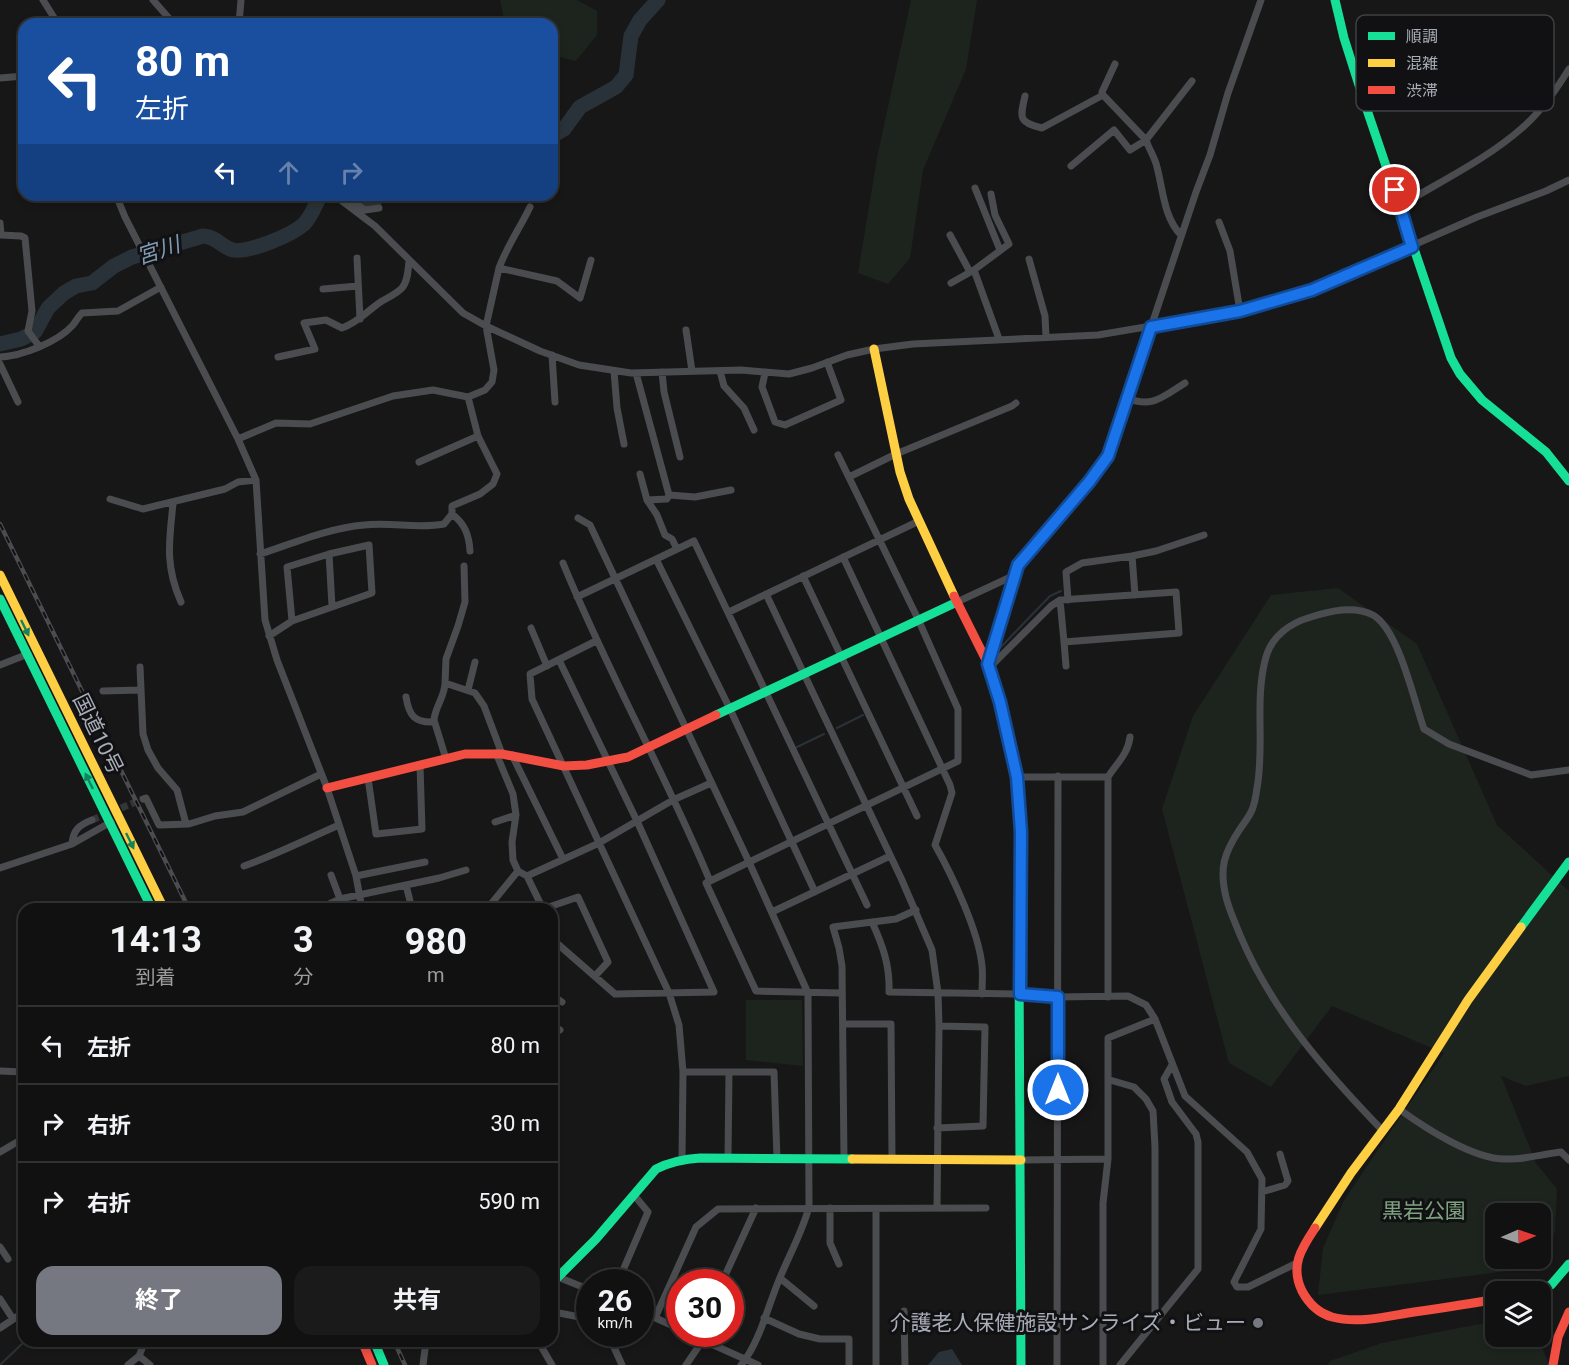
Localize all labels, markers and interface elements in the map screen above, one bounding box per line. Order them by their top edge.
legend [1356,15,1554,111]
text: 順調 [1406,27,1438,46]
text: 80 m [135,37,230,86]
icon: left [36,42,114,120]
text: 混雑 [1406,54,1438,73]
text: 渋滞 [1406,81,1438,100]
text: 左折 [135,93,189,125]
icon: left [209,156,242,189]
icon: ahead [272,156,305,189]
icon: right [335,156,368,189]
pin [1369,164,1420,215]
icon: arrive [1378,173,1411,206]
water label: 宮川 [133,231,185,269]
one-way arrow [21,620,30,637]
street label: 国道10号 [68,690,128,778]
one-way arrow [85,772,95,790]
one-way arrow [126,832,135,849]
text: 14:13 [109,919,202,961]
text: 3 [293,919,314,961]
text: 980 [405,921,467,963]
text: m [427,963,445,987]
text: 到着 [136,965,176,989]
text: 分 [293,965,313,989]
icon: left [36,1029,69,1062]
text: 80 m [491,1033,540,1058]
text: 左折 [87,1035,131,1060]
position arrow [1026,1058,1090,1122]
icon: right [36,1107,69,1140]
text: 30 m [491,1111,540,1136]
text: 右折 [87,1113,131,1138]
icon: right [36,1185,69,1218]
text: 590 m [478,1189,540,1214]
text: 右折 [87,1191,131,1216]
park label: 黒岩公園 [1382,1199,1466,1223]
north arrow [1485,1203,1551,1269]
map controls [1485,1203,1551,1347]
button: 終了 [36,1266,282,1335]
button: 共有 [294,1266,540,1335]
speed limit sign: 30 [666,1269,744,1347]
button: layers [1485,1281,1551,1347]
text: 26 [598,1283,632,1318]
place label: 介護老人保健施設サンライズ・ビュー [890,1311,1246,1335]
text: km/h [597,1314,633,1332]
marker: 介護老人保健施設サンライズ・ビュー [1251,1316,1265,1330]

